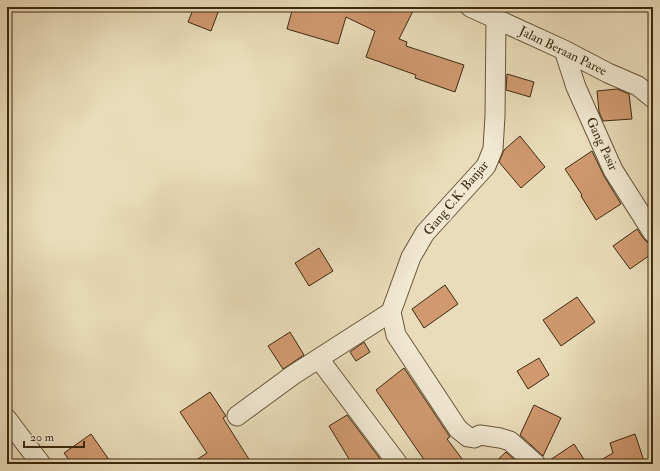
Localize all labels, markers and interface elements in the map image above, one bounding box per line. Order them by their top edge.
street label: Jalan Beraan Paree [516,22,610,79]
street label: Gang Pasir [583,115,621,174]
street label: Gang C.K. Banjar [420,157,492,239]
scale bar [24,423,84,449]
text: 20 m [30,430,55,445]

